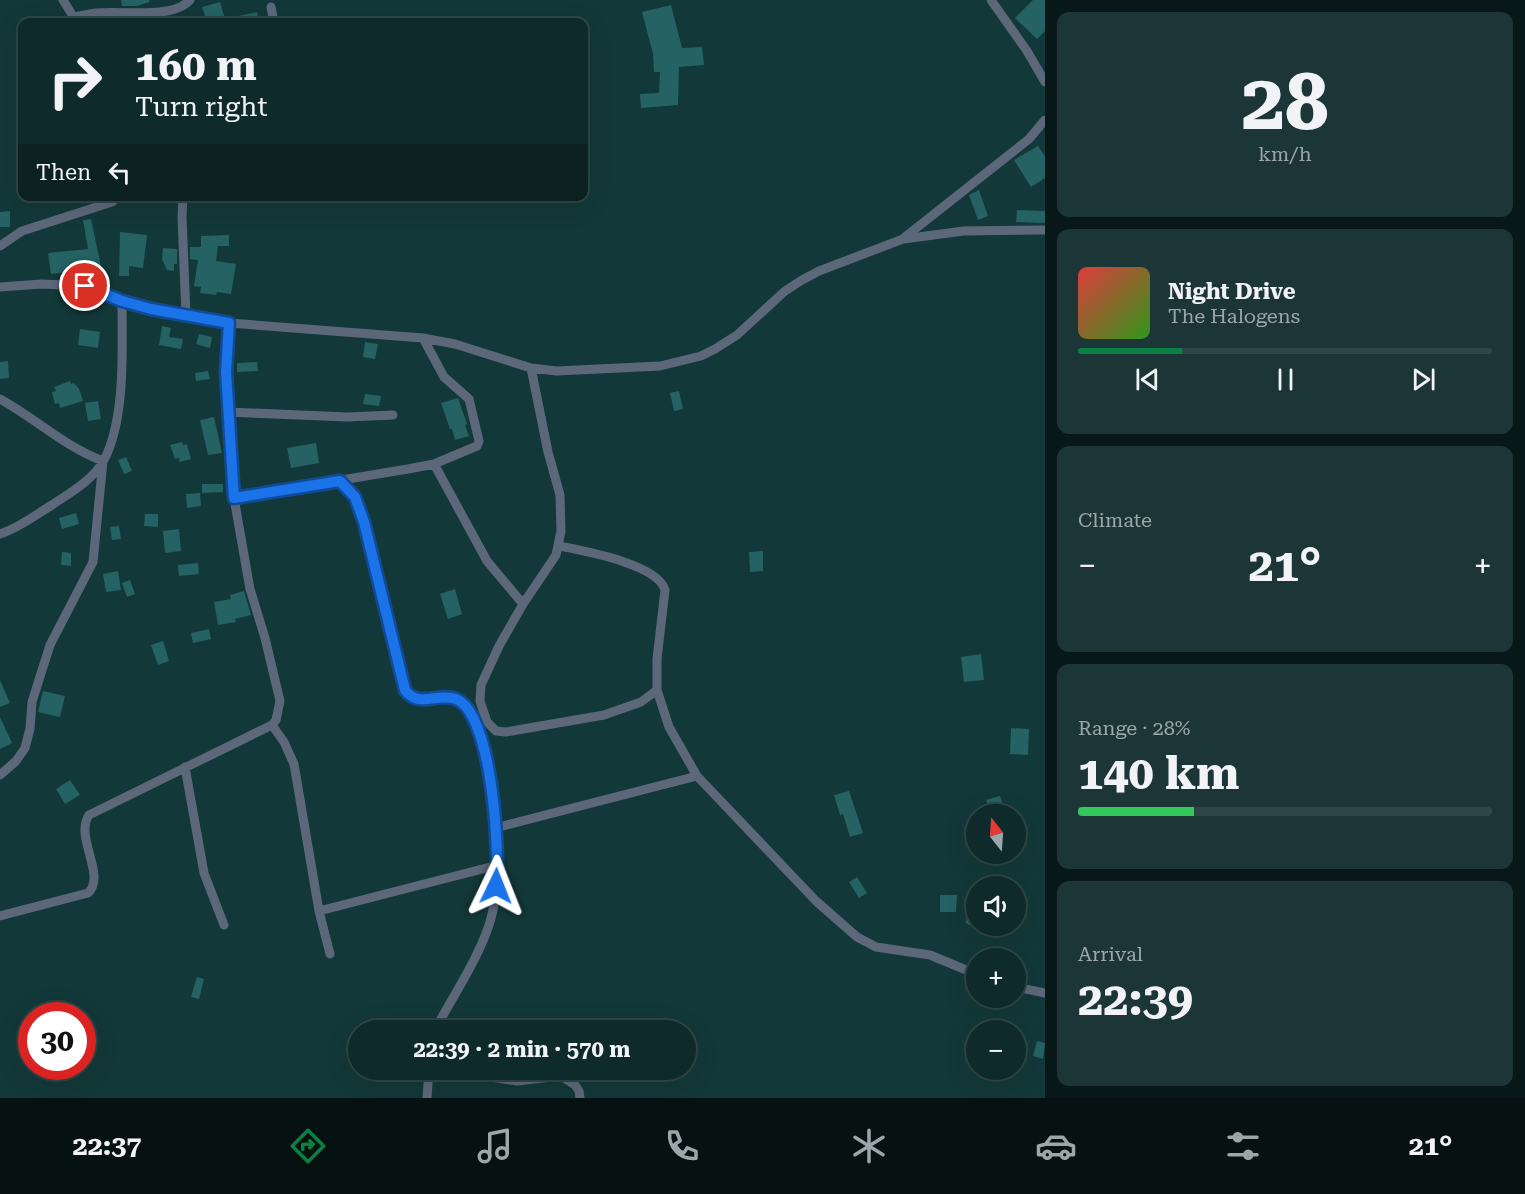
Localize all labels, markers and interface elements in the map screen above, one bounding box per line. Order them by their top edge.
text: 160 m [135,41,257,90]
icon: right [36,42,114,120]
text: 28 [1241,57,1329,148]
text: Turn right [135,91,268,123]
text: km/h [1258,142,1312,166]
icon: left [103,156,136,189]
text: Then [36,160,91,185]
pin [59,260,110,311]
icon: arrive [68,269,101,302]
text: Night Drive [1168,279,1296,304]
text: The Halogens [1168,304,1300,328]
icon: previous [1131,363,1164,396]
icon: pause [1269,363,1302,396]
icon: next [1407,363,1440,396]
text: Climate [1078,508,1152,532]
text: 21° [1249,539,1321,592]
text: − [1078,546,1096,585]
text: + [1474,546,1492,585]
text: Range · 28% [1078,716,1190,740]
text: 140 km [1078,747,1239,800]
north arrow [966,804,1026,864]
map controls [966,804,1026,1080]
position arrow [464,854,528,918]
button: sound [966,876,1026,936]
text: Arrival [1078,942,1143,966]
button: + [966,948,1026,1008]
text: 22:39 [1078,973,1193,1026]
speed limit sign: 30 [18,1002,96,1080]
button: − [966,1020,1026,1080]
text: 22:39 · 2 min · 570 m [413,1037,631,1062]
icon: directions [287,1125,329,1167]
icon: music [474,1125,516,1167]
icon: phone [661,1125,703,1167]
icon: climate [848,1125,890,1167]
icon: car [1035,1125,1077,1167]
icon: filters [1222,1125,1264,1167]
text: 22:37 [73,1130,141,1162]
text: 21° [1409,1130,1452,1162]

